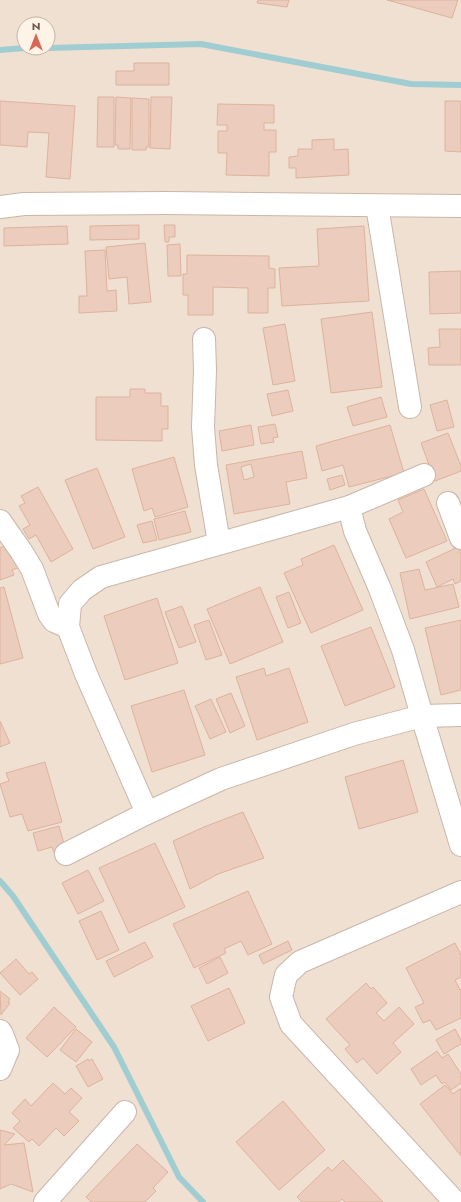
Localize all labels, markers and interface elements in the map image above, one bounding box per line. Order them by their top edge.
north arrow [16,16,56,56]
text: N [32,18,40,34]

